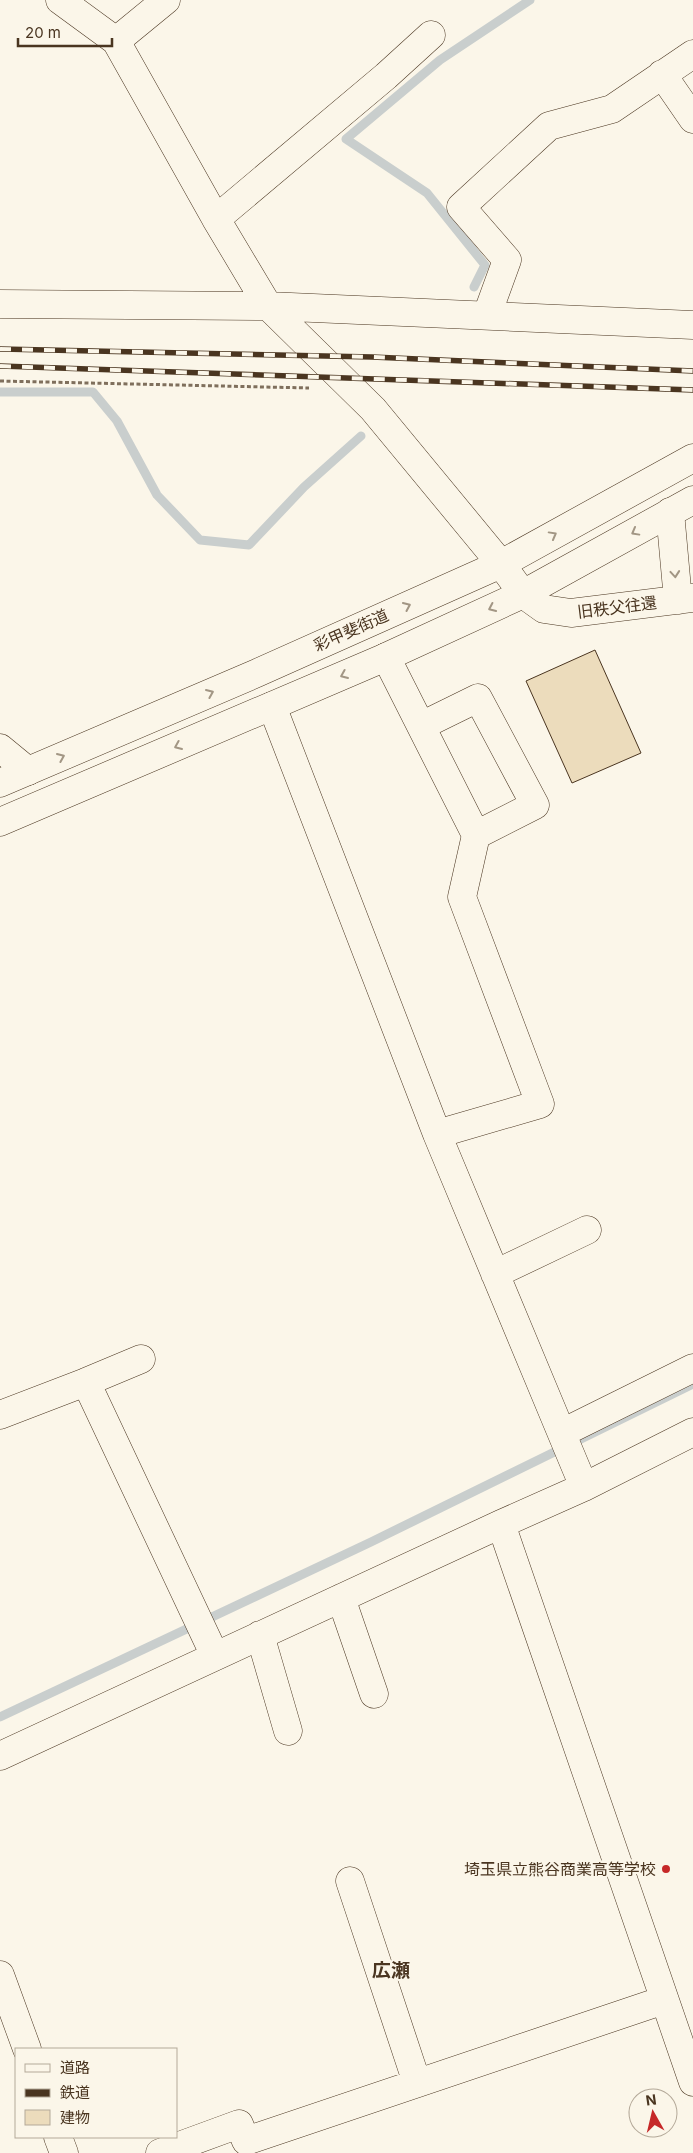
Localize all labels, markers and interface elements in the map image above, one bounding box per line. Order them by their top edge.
scale bar [18,15,111,47]
text: 20 m [25,23,61,42]
one-way arrow [631,526,640,536]
one-way arrow [547,531,556,541]
one-way arrow [670,570,681,578]
street label: 旧秩父往還 [576,592,658,622]
one-way arrow [402,601,411,612]
one-way arrow [488,602,497,613]
street label: 彩甲斐街道 [310,605,392,655]
one-way arrow [340,669,349,680]
one-way arrow [205,688,214,699]
one-way arrow [174,740,183,751]
one-way arrow [56,753,65,763]
place label: 埼玉県立熊谷商業高等学校 [464,1859,656,1879]
marker: 埼玉県立熊谷商業高等学校 [660,1863,672,1875]
district label: 広瀬 [372,1959,410,1982]
legend [15,2048,178,2138]
text: 道路 [60,2058,90,2077]
text: 鉄道 [60,2083,90,2102]
north arrow [628,2088,678,2138]
text: N [645,2090,658,2109]
text: 建物 [60,2108,90,2127]

